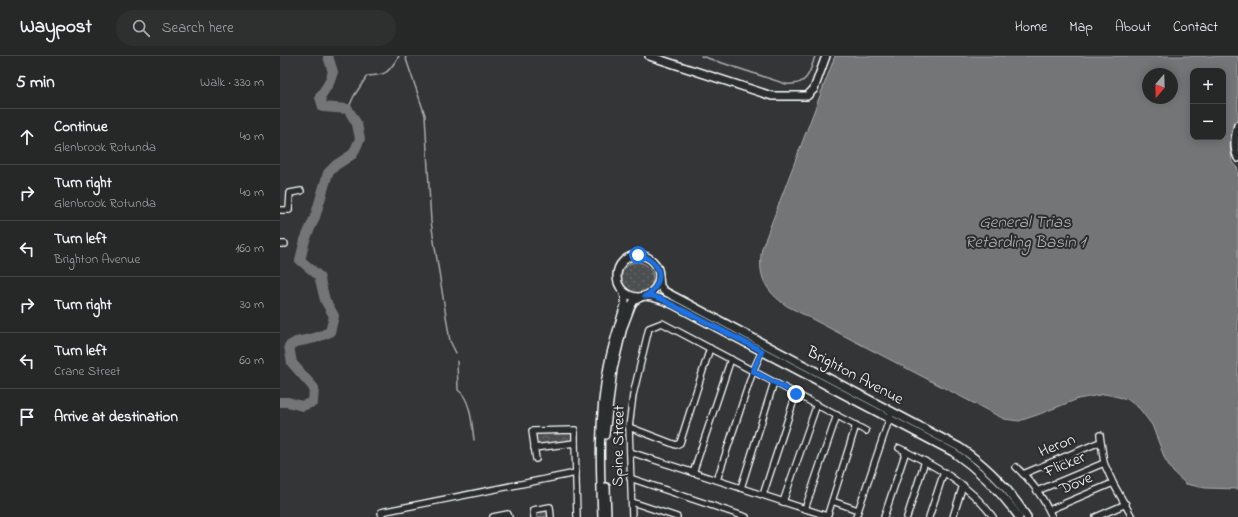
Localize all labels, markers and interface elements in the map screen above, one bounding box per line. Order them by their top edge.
search box [116,10,396,46]
text: Waypost [20,14,92,41]
icon: search [130,17,152,39]
text: Search here [162,17,234,39]
text: Home [1015,17,1047,38]
text: Map [1069,17,1093,38]
text: About [1115,17,1151,38]
text: Contact [1173,17,1218,38]
north arrow [1142,68,1178,104]
map controls [1190,68,1226,140]
button: + [1190,68,1226,104]
text: 5 min [16,70,55,95]
text: Walk · 330 m [200,73,264,92]
button: − [1190,104,1226,140]
text: Continue [54,116,108,138]
icon: ahead [16,126,38,148]
text: 40 m [240,127,264,146]
text: Glenbrook Rotunda [54,138,156,157]
text: Turn right [54,172,112,194]
icon: right [16,182,38,204]
text: 40 m [240,183,264,202]
text: Glenbrook Rotunda [54,194,156,213]
water label: General Trias Retarding Basin 1 [965,210,1088,256]
text: Turn left [54,228,107,250]
icon: left [16,238,38,260]
text: 160 m [235,239,264,258]
route start [629,246,647,264]
text: Brighton Avenue [54,250,140,269]
icon: right [16,294,38,316]
text: Turn right [54,294,112,316]
text: 30 m [240,295,264,314]
text: Turn left [54,340,107,362]
street label: Brighton Avenue [802,340,908,412]
icon: left [16,350,38,372]
text: 60 m [239,351,264,370]
text: Crane Street [54,362,120,381]
route end [787,385,805,403]
street label: Spine Street [606,405,632,487]
icon: arrive [16,406,38,428]
text: Arrive at destination [54,406,178,428]
street label: Heron [1035,428,1079,464]
street label: Flicker [1040,446,1089,485]
street label: Dove [1055,466,1097,502]

